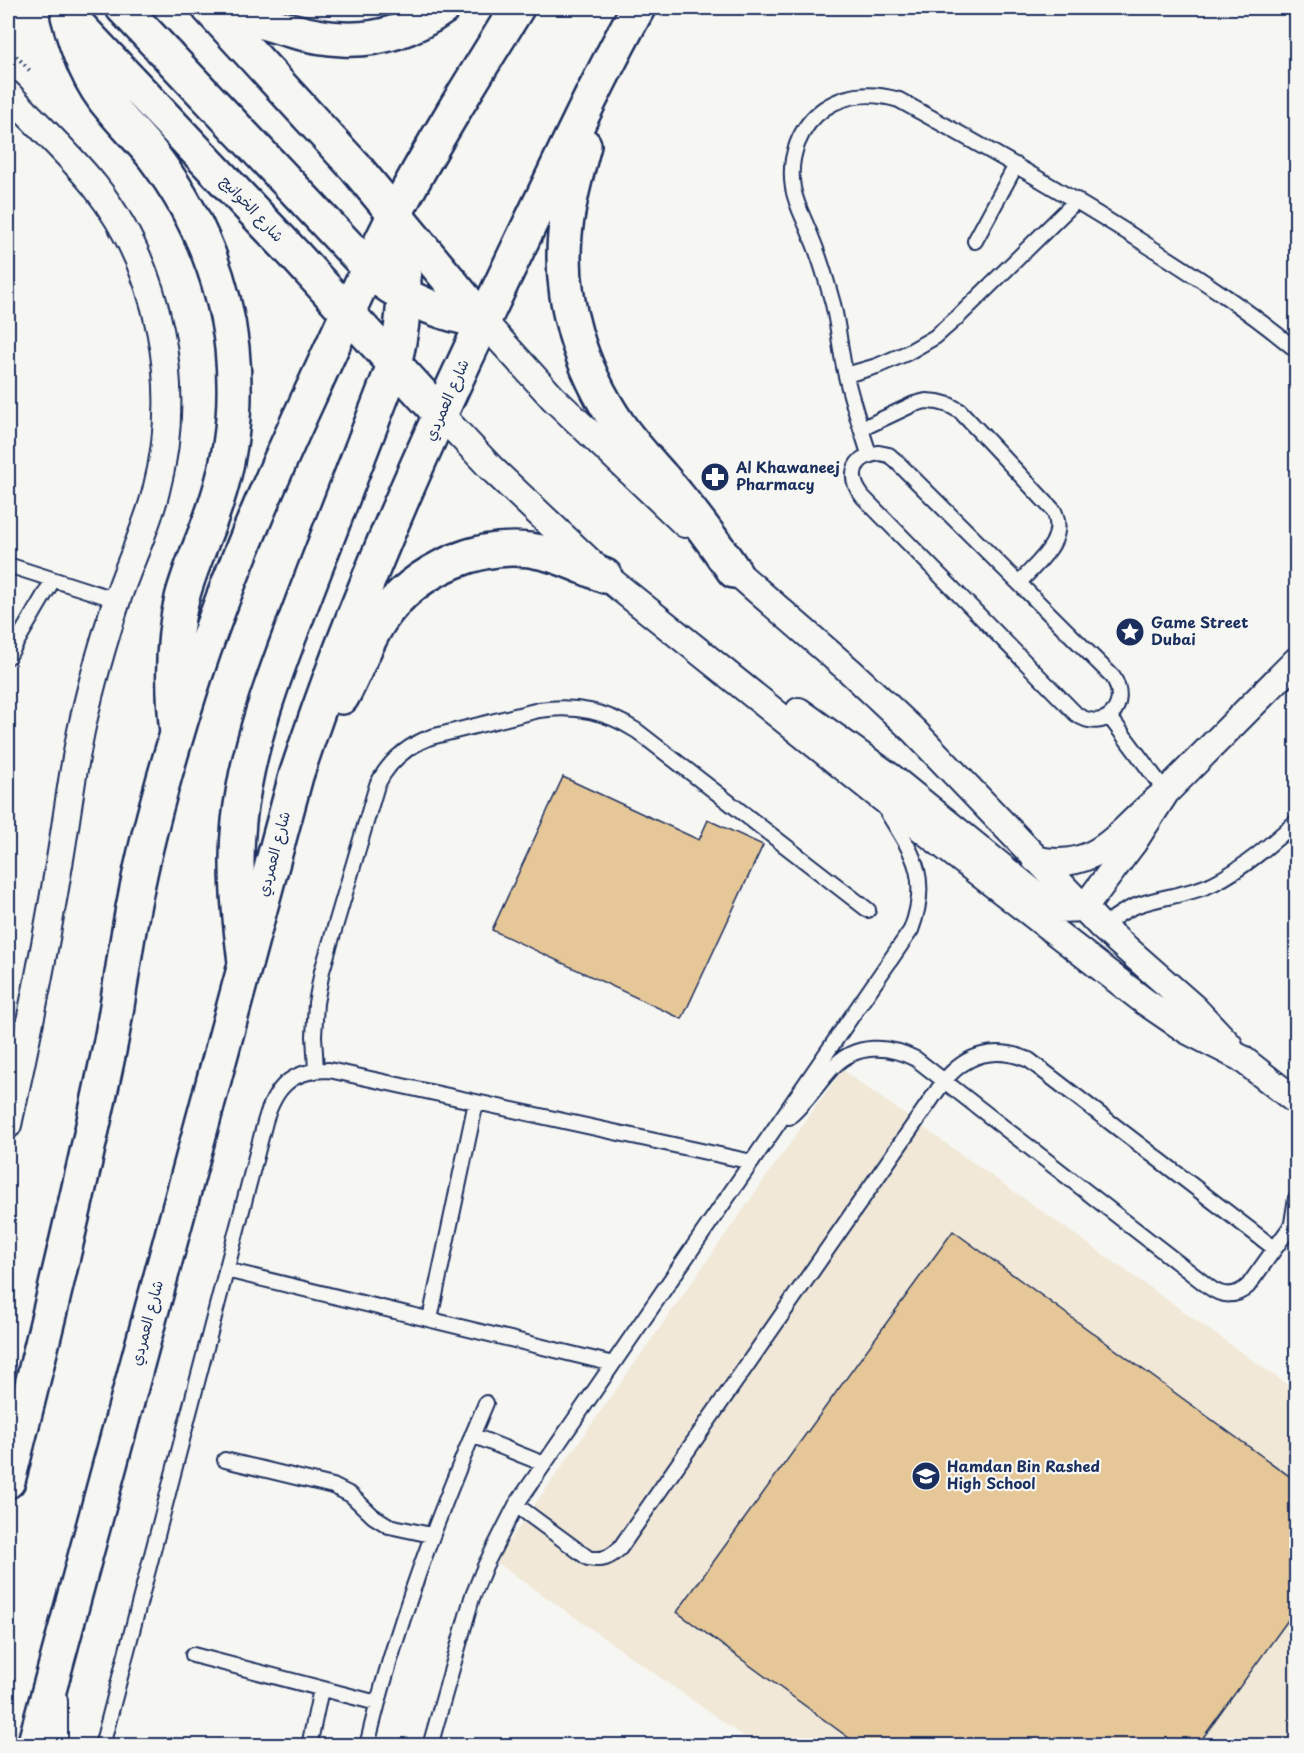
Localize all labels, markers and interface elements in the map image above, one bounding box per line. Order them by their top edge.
street label: شارع الخوانيج [216,169,290,247]
street label: شارع العمردي [417,355,475,444]
place label: Al Khawaneej Pharmacy [735,455,840,495]
pharmacy icon: Al Khawaneej Pharmacy [699,461,731,493]
place label: Game Street Dubai [1151,610,1248,650]
place icon: Game Street Dubai [1114,616,1146,648]
street label: شارع العمردي [250,808,296,899]
street label: شارع العمردي [123,1277,169,1368]
place label: Hamdan Bin Rashed High School [947,1454,1100,1494]
school or university icon: Hamdan Bin Rashed High School [910,1460,942,1492]

